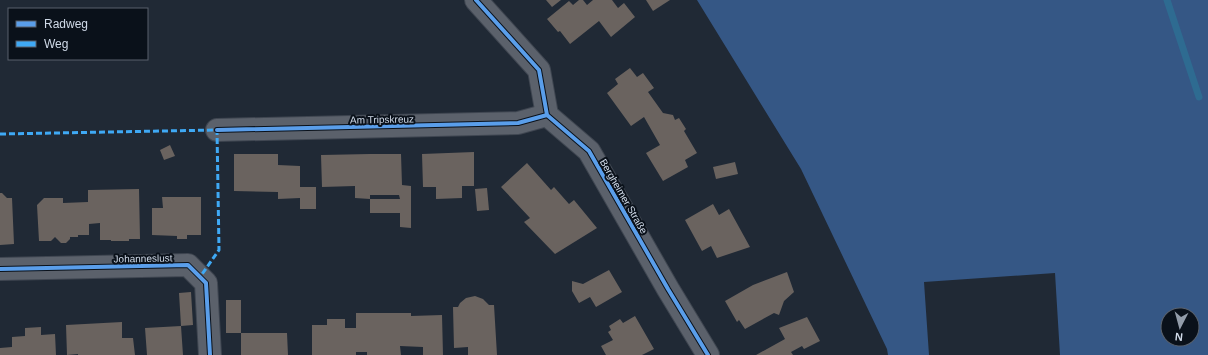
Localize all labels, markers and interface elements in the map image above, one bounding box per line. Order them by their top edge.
legend [8,8,148,60]
text: Radweg [44,17,88,31]
text: Weg [44,37,68,51]
street label: Am Tripskreuz [350,113,414,126]
street label: Bergheimer Straße [598,157,650,236]
street label: Johanneslust [113,252,173,265]
north arrow [1160,307,1200,347]
text: N [1174,331,1184,343]

